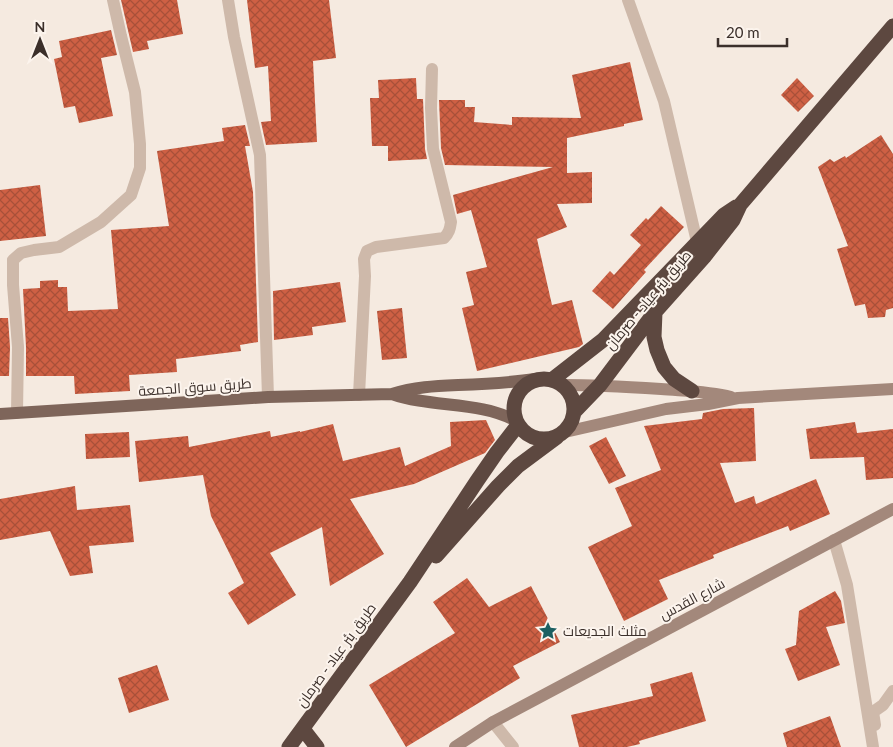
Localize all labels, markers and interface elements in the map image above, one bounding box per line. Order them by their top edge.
north arrow [15,15,65,65]
scale bar [718,15,787,47]
text: N [35,18,45,35]
text: 20 m [726,23,760,41]
street label: طريق بئر عياد - صرمان [601,247,695,353]
street label: طريق سوق الجمعة [138,374,252,400]
street label: شارع القدس [656,574,728,624]
street label: طريق بئر عياد - صرمان [292,599,380,711]
place icon: مثلث الجديعات [537,620,559,642]
place label: مثلث الجديعات [563,622,647,639]

